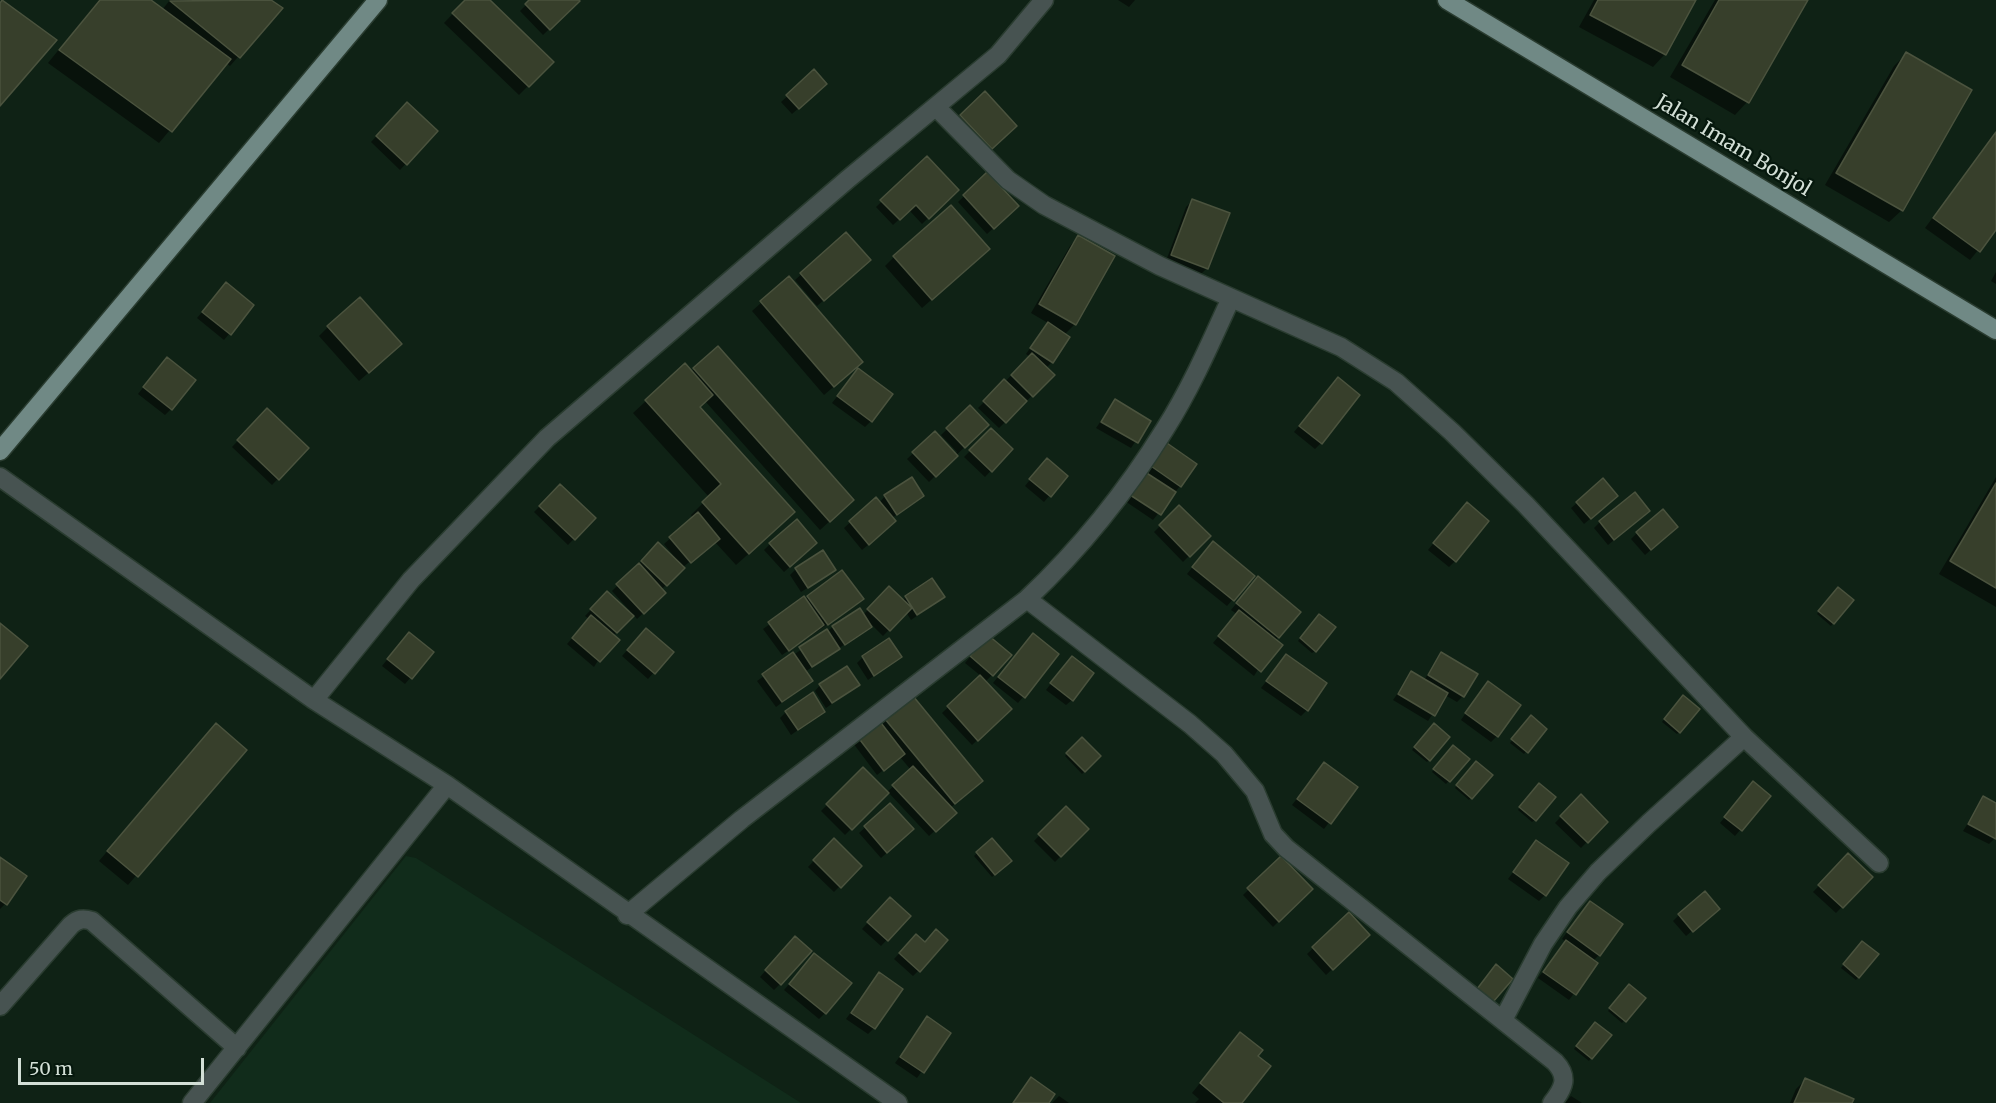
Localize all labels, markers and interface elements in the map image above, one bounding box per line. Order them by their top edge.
street label: Jalan Imam Bonjol [1651,90,1815,202]
scale bar [21,1046,207,1084]
text: 50 m [29,1057,73,1080]

